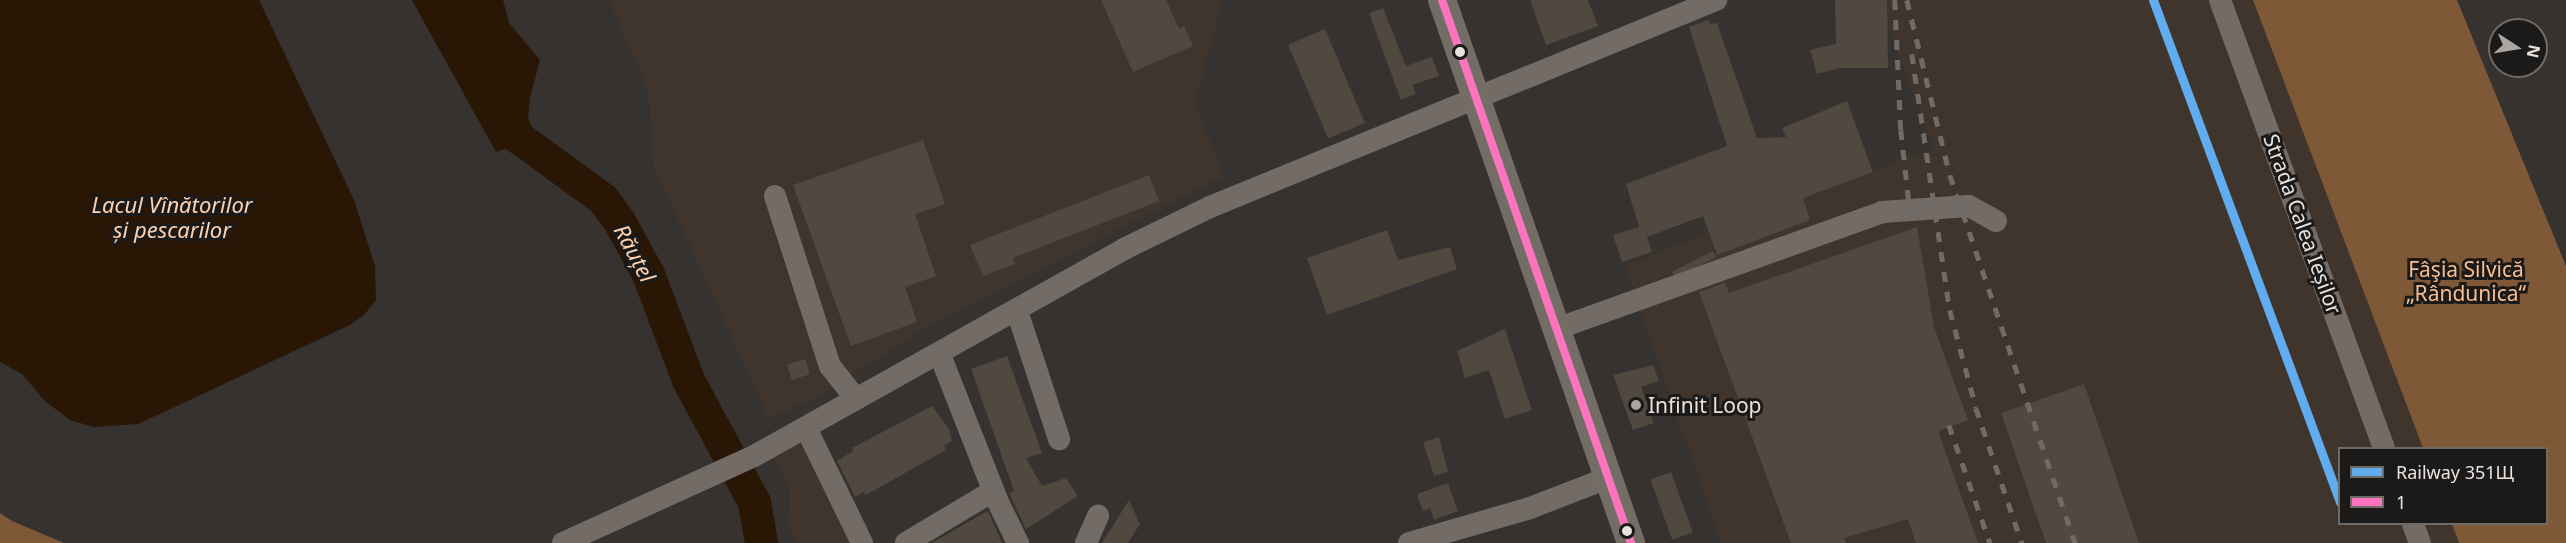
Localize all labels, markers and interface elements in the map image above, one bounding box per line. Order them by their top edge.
north arrow [2488,18,2548,78]
text: N [2522,43,2546,60]
unlabelled marker [1454,46,1466,58]
street label: Strada Calea Ieșilor [2259,130,2347,318]
water label: Lacul Vînătorilor și pescarilor [91,191,253,242]
water label: Răuțel [609,220,661,286]
park label: Fâşia Silvică „Rândunica“ [2406,256,2526,306]
place label: Infinit Loop [1648,392,1762,418]
marker: Infinit Loop [1629,398,1643,412]
legend [2338,447,2548,525]
text: Railway 351Щ [2396,460,2514,484]
text: 1 [2396,490,2406,514]
unlabelled marker [1621,525,1633,537]

